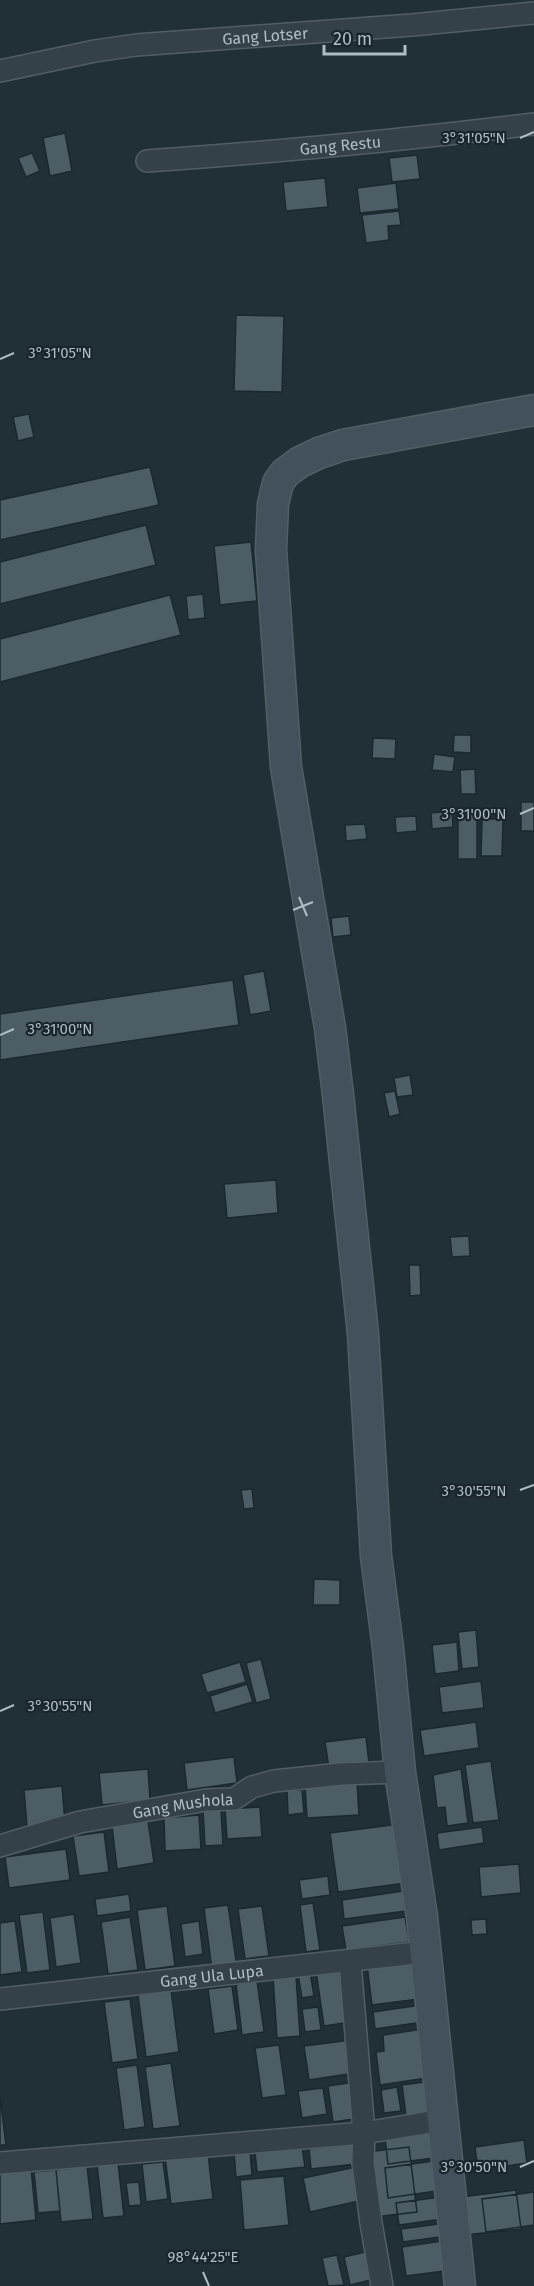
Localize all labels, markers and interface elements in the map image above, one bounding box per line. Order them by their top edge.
scale bar [324,18,405,56]
street label: Gang Lotser [222,24,310,49]
text: 20 m [333,28,372,50]
text: 3°31'05"N [442,129,506,147]
street label: Gang Restu [299,132,382,159]
text: 3°31'05"N [28,344,92,362]
text: 3°31'00"N [442,805,506,823]
text: 3°31'00"N [28,1020,92,1038]
text: 3°30'55"N [441,1482,507,1500]
text: 3°30'55"N [27,1697,93,1715]
street label: Gang Mushola [131,1790,234,1823]
street label: Gang Ula Lupa [159,1961,265,1991]
text: 3°30'50"N [441,2158,507,2176]
text: 98°44'25"E [168,2248,238,2266]

